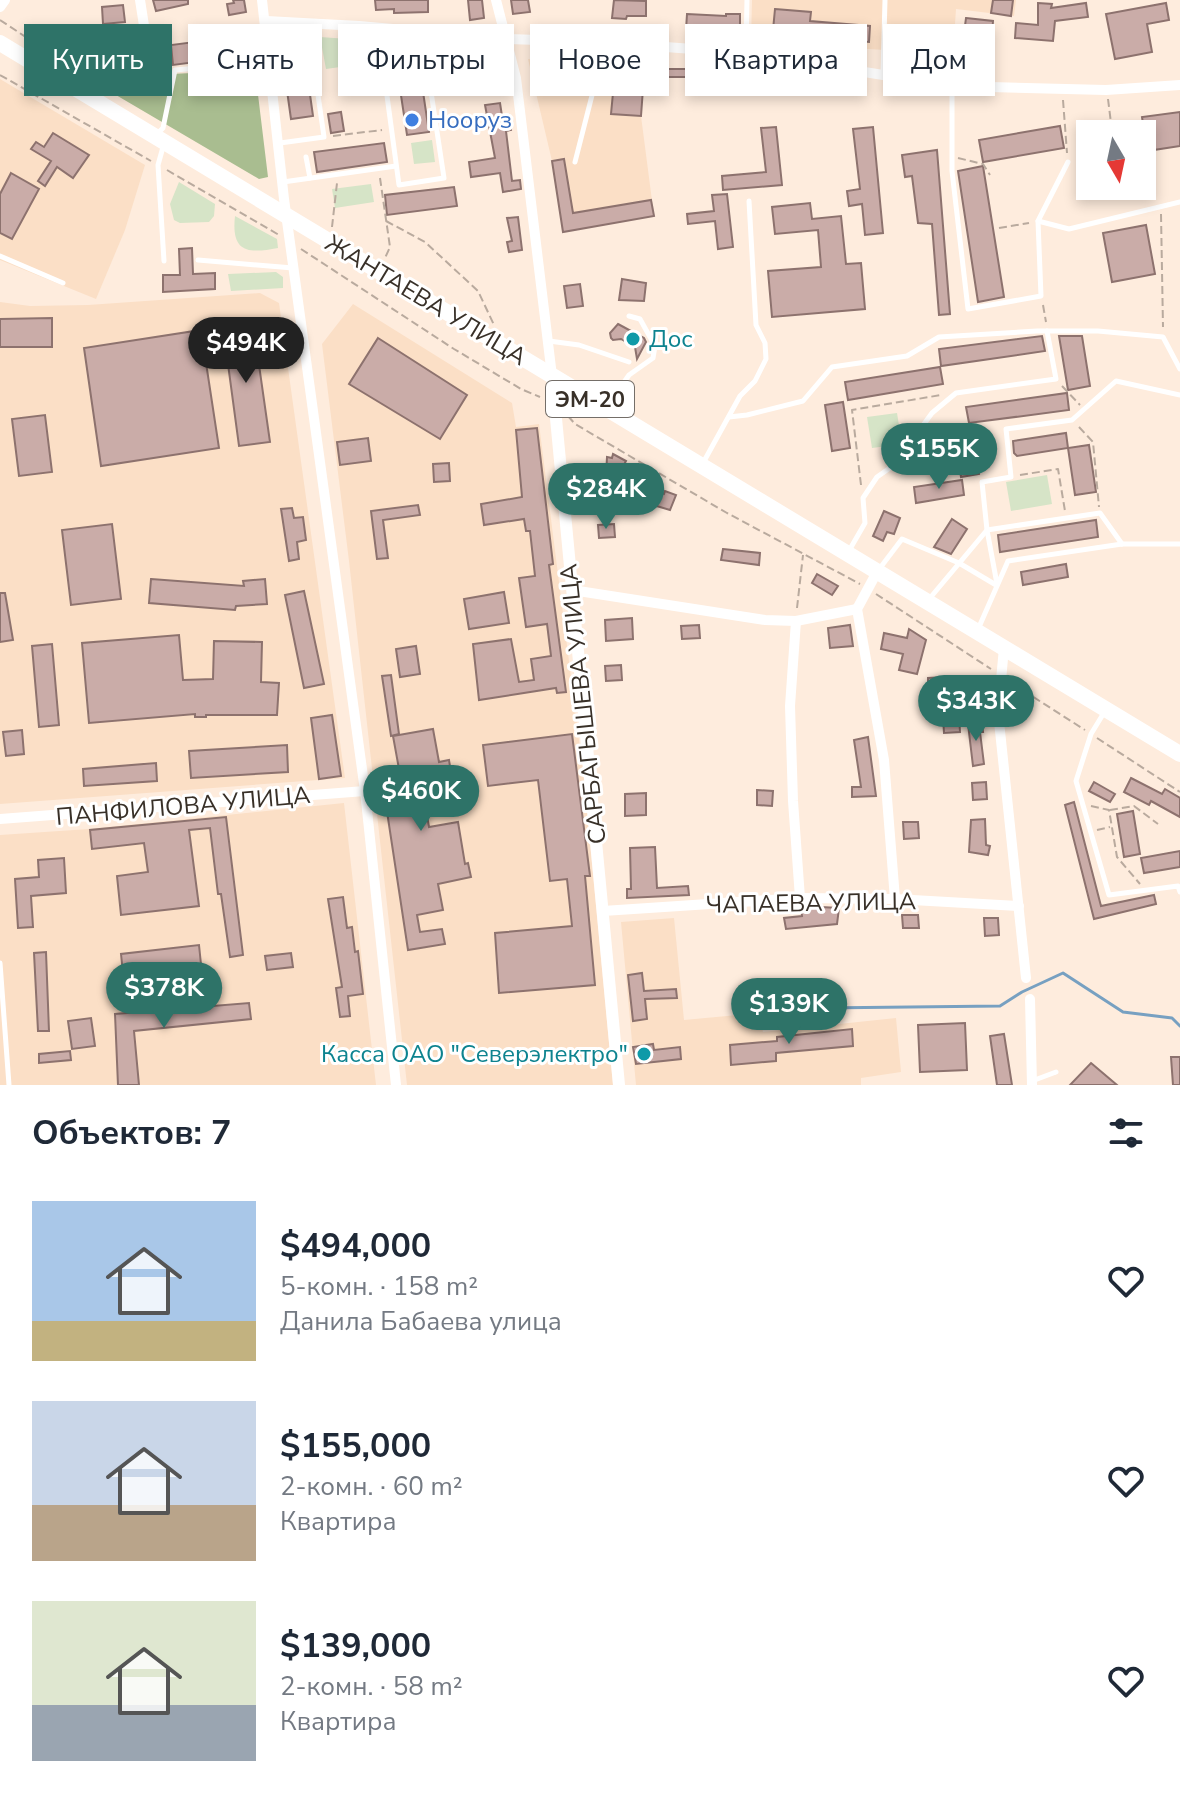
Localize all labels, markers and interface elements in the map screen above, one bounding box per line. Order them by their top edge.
chip: Купить [24,24,172,96]
chip: Снять [188,24,322,96]
chip: Фильтры [338,24,514,96]
chip: Новое [530,24,669,96]
chip: Квартира [685,24,867,96]
chip: Дом [883,24,995,96]
place label: Нооруз [428,104,512,136]
marker: Нооруз [403,111,421,129]
north arrow [1076,120,1156,200]
map controls [1076,120,1156,200]
street label: ЖАНТАЕВА УЛИЦА [319,227,533,373]
pin: $494K [190,317,302,385]
place label: Дос [649,323,693,355]
text: $494K [206,325,286,360]
marker: Дос [624,330,642,348]
road number: ЭМ-20 [546,381,634,417]
pin: $155K [883,423,995,491]
text: $155K [899,431,979,466]
pin: $284K [550,463,662,531]
text: $284K [566,471,646,506]
street label: САРБАГЫШЕВА УЛИЦА [552,562,614,846]
pin: $343K [920,675,1032,743]
text: $343K [936,683,1016,718]
pin: $460K [365,765,477,833]
text: $460K [381,773,461,808]
street label: ПАНФИЛОВА УЛИЦА [54,779,312,833]
street label: ЧАПАЕВА УЛИЦА [706,885,917,921]
pin: $378K [108,962,220,1030]
text: $378K [124,970,204,1005]
pin: $139K [733,978,845,1046]
text: $139K [749,986,829,1021]
place label: Касса ОАО "Северэлектро" [321,1038,628,1070]
marker: Касса ОАО "Северэлектро" [635,1045,653,1063]
text: Объектов: 7 [32,1110,231,1156]
icon: filters [1104,1111,1148,1155]
text: $494,000 [280,1223,431,1269]
icon: home [96,1233,192,1329]
icon: heart [1104,1259,1148,1303]
text: 5-комн. · 158 m² [280,1269,478,1304]
text: Данила Бабаева улица [280,1304,562,1339]
text: $155,000 [280,1423,431,1469]
icon: home [96,1433,192,1529]
icon: heart [1104,1459,1148,1503]
text: 2-комн. · 60 m² [280,1469,463,1504]
text: Квартира [280,1504,396,1539]
text: $139,000 [280,1623,431,1669]
icon: home [96,1633,192,1729]
icon: heart [1104,1659,1148,1703]
text: 2-комн. · 58 m² [280,1669,463,1704]
text: Квартира [280,1704,396,1739]

